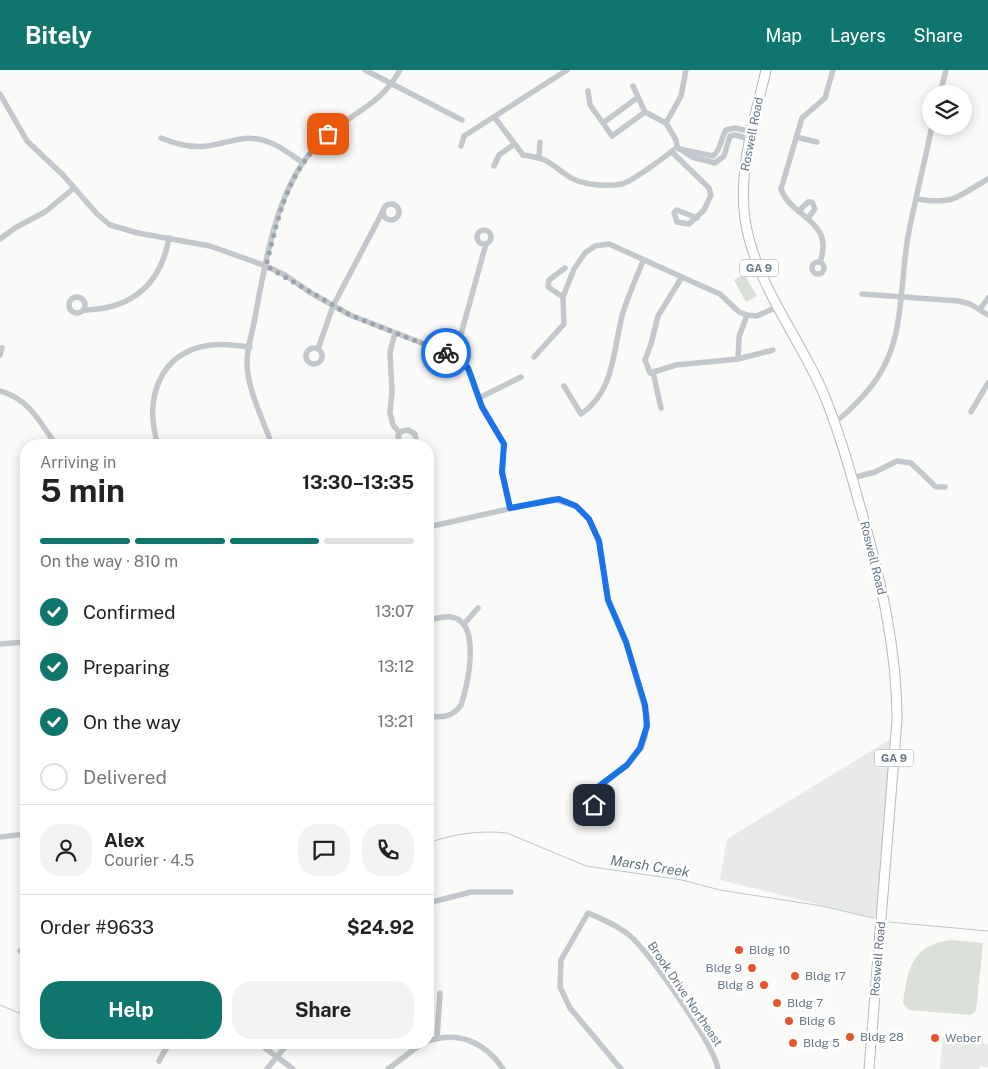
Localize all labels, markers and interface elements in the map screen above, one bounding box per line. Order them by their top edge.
text: Bitely [25,21,92,49]
text: Map [766,25,802,46]
text: Layers [830,25,886,46]
text: Share [914,25,963,46]
map controls [922,85,972,135]
button: layers [922,85,972,135]
street label: Roswell Road [738,96,766,172]
pin [307,113,349,155]
icon: bag [314,120,342,148]
road number: GA 9 [740,260,778,277]
courier [421,328,471,378]
icon: bike [432,339,460,367]
text: Arriving in [40,453,116,472]
text: 13:30–13:35 [302,471,414,493]
text: 5 min [40,472,125,509]
street label: Roswell Road [857,520,889,596]
text: On the way · 810 m [40,552,178,571]
icon: check [40,598,68,626]
text: Confirmed [83,601,176,623]
text: 13:07 [375,602,414,621]
icon: check [40,653,68,681]
text: Preparing [83,656,170,678]
text: 13:12 [378,657,414,676]
icon: check [40,708,68,736]
text: On the way [83,711,181,733]
text: 13:21 [377,712,414,731]
road number: GA 9 [875,750,913,766]
text: Delivered [83,766,167,788]
pin [573,784,615,826]
icon: home [580,791,608,819]
button: person [40,824,92,876]
button: chat [298,824,350,876]
button: phone [362,824,414,876]
text: Alex [104,829,145,851]
text: Courier · 4.5 [104,851,194,870]
water label: Marsh Creek [609,852,691,880]
text: Order #9633 [40,916,154,938]
text: $24.92 [347,916,414,938]
street label: Roswell Road [868,921,888,997]
street label: Brook Drive Northeast [645,939,725,1049]
place label: Bldg 10 [749,943,790,957]
marker: Bldg 10 [733,944,745,956]
place label: Bldg 9 [706,961,742,975]
marker: Bldg 9 [746,962,758,974]
place label: Bldg 17 [805,969,846,983]
marker: Bldg 17 [789,970,801,982]
place label: Bldg 8 [717,978,754,992]
marker: Bldg 8 [758,979,770,991]
button: Help [40,981,222,1039]
button: Share [232,981,414,1039]
place label: Bldg 7 [787,996,823,1010]
marker: Bldg 7 [771,997,783,1009]
place label: Bldg 6 [799,1014,835,1028]
marker: Bldg 6 [783,1015,795,1027]
place label: Bldg 28 [860,1030,904,1044]
marker: Bldg 28 [844,1031,856,1043]
place label: Weber [945,1031,982,1045]
marker: Weber [929,1032,941,1044]
place label: Bldg 5 [803,1036,840,1050]
marker: Bldg 5 [787,1037,799,1049]

